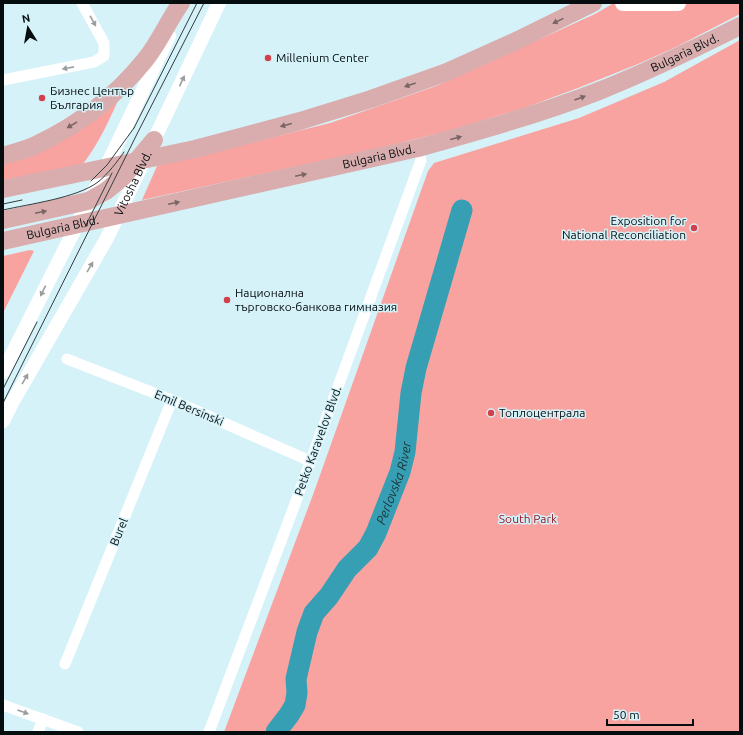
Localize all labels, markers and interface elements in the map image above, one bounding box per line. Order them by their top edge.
north arrow [8,8,48,48]
text: N [21,12,31,25]
one-way arrow [89,15,96,27]
one-way arrow [553,18,564,24]
street label: Bulgaria Blvd. [649,31,721,74]
place label: Millenium Center [276,51,369,64]
marker: Millenium Center [263,53,273,63]
one-way arrow [62,65,74,71]
one-way arrow [179,75,185,87]
one-way arrow [403,82,415,88]
place label: Бизнес Център България [50,84,134,111]
marker: Бизнес Център България [37,93,47,103]
one-way arrow [574,94,586,100]
one-way arrow [66,122,78,129]
one-way arrow [280,122,292,128]
one-way arrow [450,135,462,141]
street label: Bulgaria Blvd. [341,142,416,171]
street label: Vitosha Blvd. [112,149,154,218]
one-way arrow [294,171,307,177]
one-way arrow [167,199,180,205]
one-way arrow [35,208,47,214]
street label: Bulgaria Blvd. [25,213,100,242]
place label: Exposition for National Reconciliation [562,214,686,241]
marker: Exposition for National Reconciliation [689,223,699,233]
one-way arrow [87,261,94,273]
one-way arrow [40,285,46,296]
place label: Национална търговско-банкова гимназия [235,286,397,313]
marker: Национална търговско-банкова гимназия [222,295,232,305]
one-way arrow [22,373,29,385]
street label: Petko Karavelov Blvd. [292,384,343,497]
street label: Emil Bersinski [153,387,226,428]
place label: Топлоцентрала [499,406,585,419]
marker: Топлоцентрала [486,408,496,418]
water label: Perlovska River [373,440,413,526]
park label: South Park [499,512,557,525]
street label: Burel [107,516,130,548]
scale bar [607,701,693,727]
text: 50 m [613,708,640,721]
one-way arrow [17,710,29,716]

